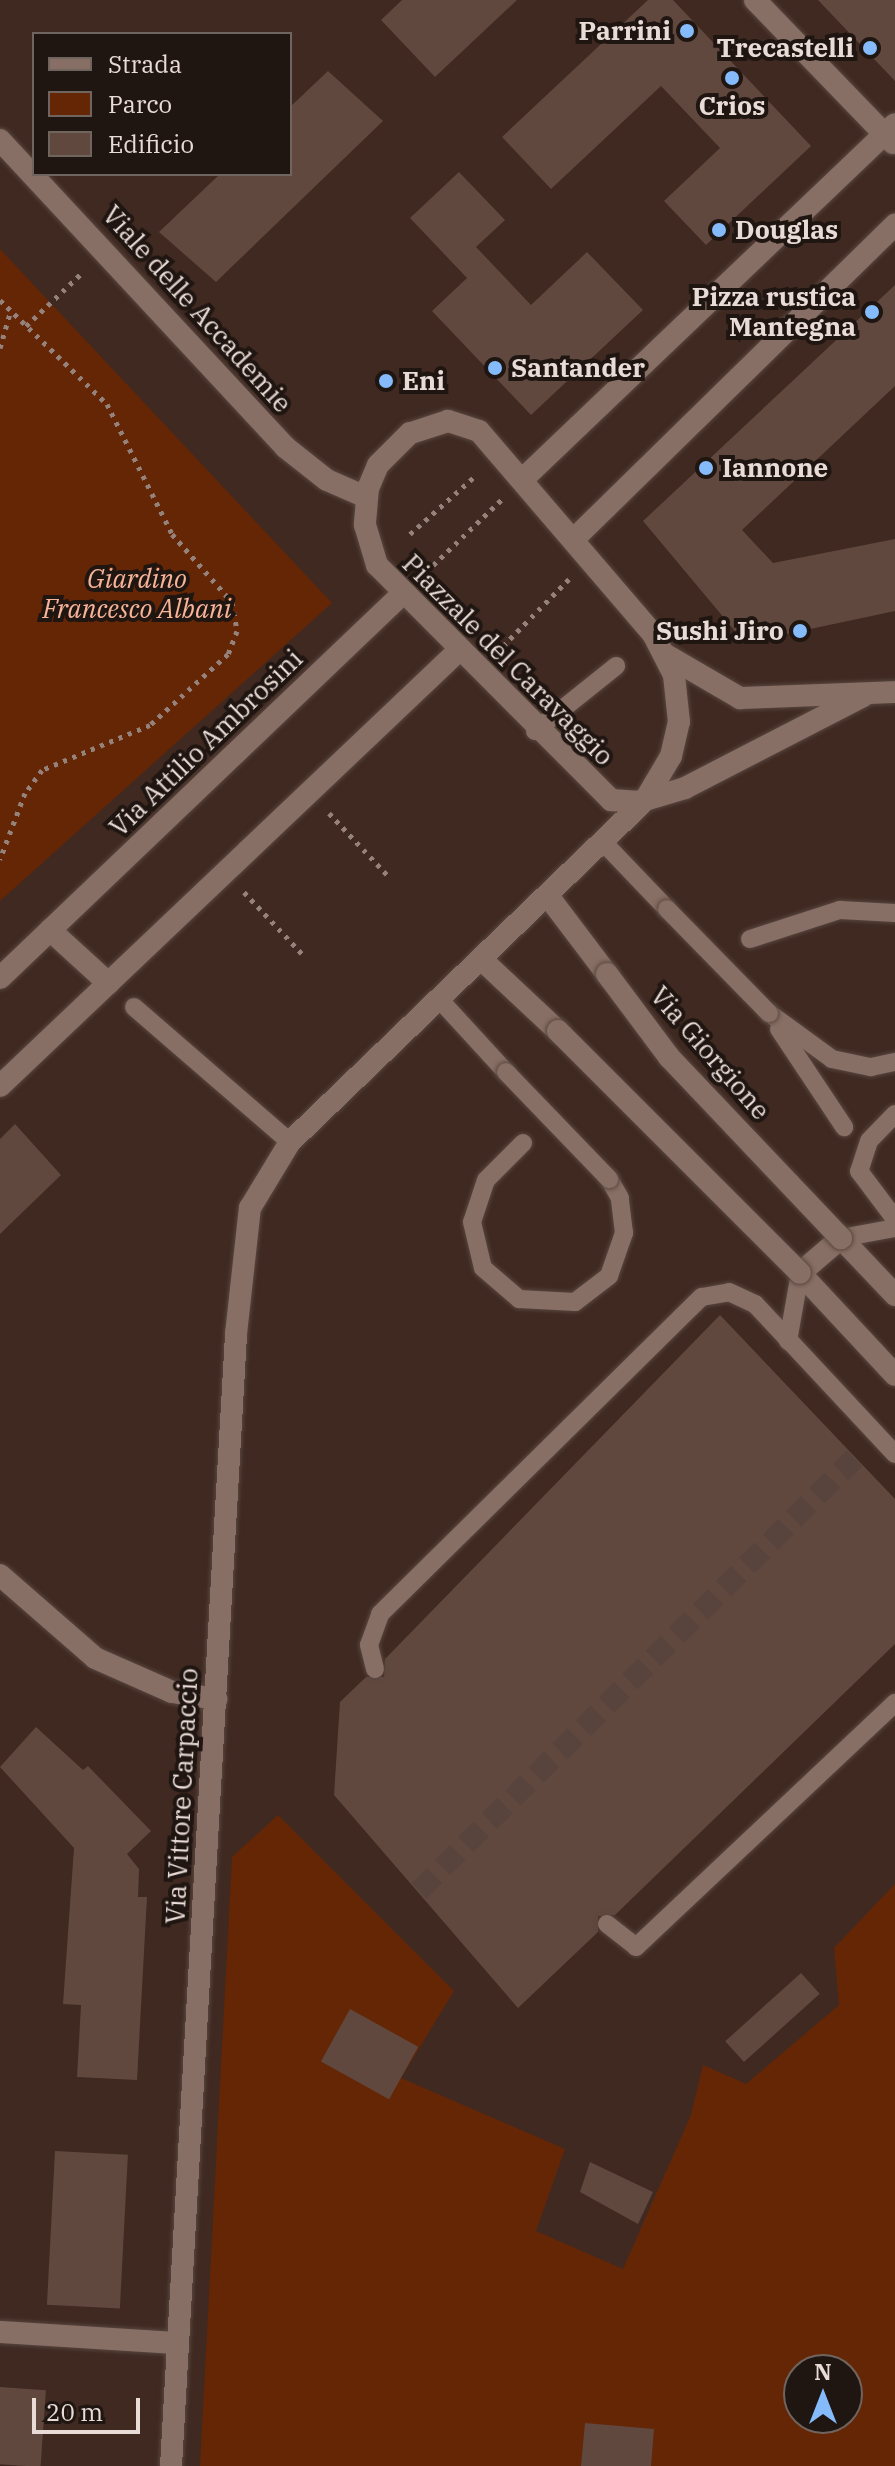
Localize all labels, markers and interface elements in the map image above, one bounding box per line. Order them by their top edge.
place label: Parrini [579,15,671,47]
marker: Parrini [678,22,696,40]
legend [32,32,292,176]
place label: Trecastelli [716,32,854,64]
marker: Trecastelli [861,39,879,57]
text: Strada [108,48,182,80]
marker: Crios [723,69,741,87]
text: Parco [108,88,172,120]
place label: Crios [699,90,765,122]
text: Edificio [108,128,194,160]
street label: Viale delle Accademie [96,199,298,419]
place label: Douglas [735,214,838,246]
marker: Douglas [710,221,728,239]
place label: Pizza rustica Mantegna [692,281,856,342]
marker: Pizza rustica Mantegna [863,303,881,321]
place label: Santander [511,352,645,384]
marker: Santander [486,359,504,377]
place label: Eni [402,365,445,397]
marker: Eni [377,372,395,390]
place label: Iannone [722,452,828,484]
marker: Iannone [697,459,715,477]
street label: Piazzale del Caravaggio [396,548,620,772]
park label: Giardino Francesco Albani [42,563,232,624]
place label: Sushi Jiro [656,615,784,647]
marker: Sushi Jiro [791,622,809,640]
street label: Via Attilio Ambrosini [103,643,309,843]
street label: Via Giorgione [644,980,776,1126]
street label: Via Vittore Carpaccio [160,1667,204,1925]
north arrow [783,2354,863,2434]
text: N [814,2357,832,2386]
scale bar [36,2382,144,2432]
text: 20 m [46,2396,103,2428]

